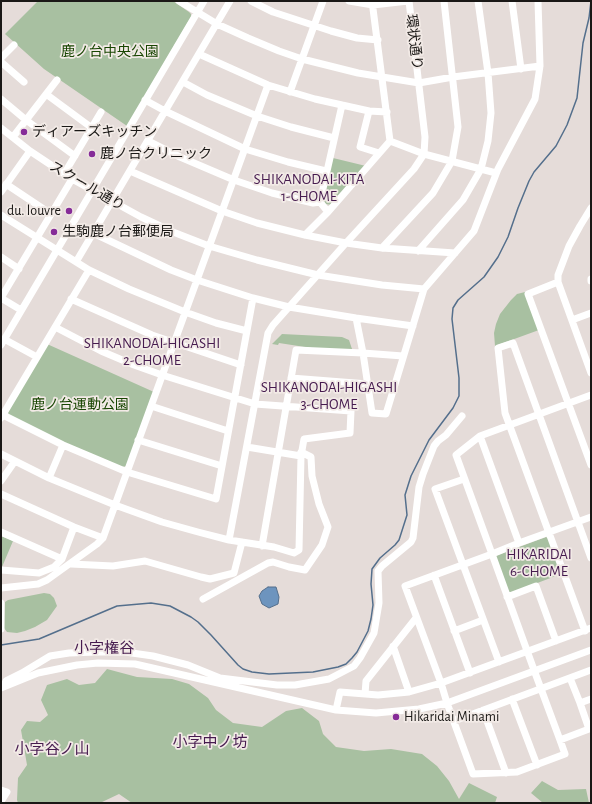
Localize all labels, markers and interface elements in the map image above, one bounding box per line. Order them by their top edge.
street label: 環状通り [402,13,426,71]
park label: 鹿ノ台中央公園 [61,44,159,60]
place label: ディアーズキッチン [32,124,157,140]
marker: ディアーズキッチン [19,127,29,137]
place label: 鹿ノ台クリニック [100,146,212,162]
marker: 鹿ノ台クリニック [87,149,97,159]
street label: スクール通り [46,158,128,214]
district label: SHIKANODAI-KITA 1-CHOME [246,170,372,205]
place label: du. louvre [7,203,61,219]
marker: du. louvre [64,206,74,216]
place label: 生駒鹿ノ台郵便局 [62,224,174,240]
marker: 生駒鹿ノ台郵便局 [49,227,59,237]
district label: SHIKANODAI-HIGASHI 2-CHOME [75,334,229,369]
district label: SHIKANODAI-HIGASHI 3-CHOME [252,378,406,413]
park label: 鹿ノ台運動公園 [31,397,129,413]
district label: HIKARIDAI 6-CHOME [502,545,576,580]
district label: 小字権谷 [74,639,134,657]
place label: Hikaridai Minami [404,709,499,725]
marker: Hikaridai Minami [391,712,401,722]
district label: 小字中ノ坊 [173,733,247,751]
district label: 小字谷ノ山 [15,740,89,758]

